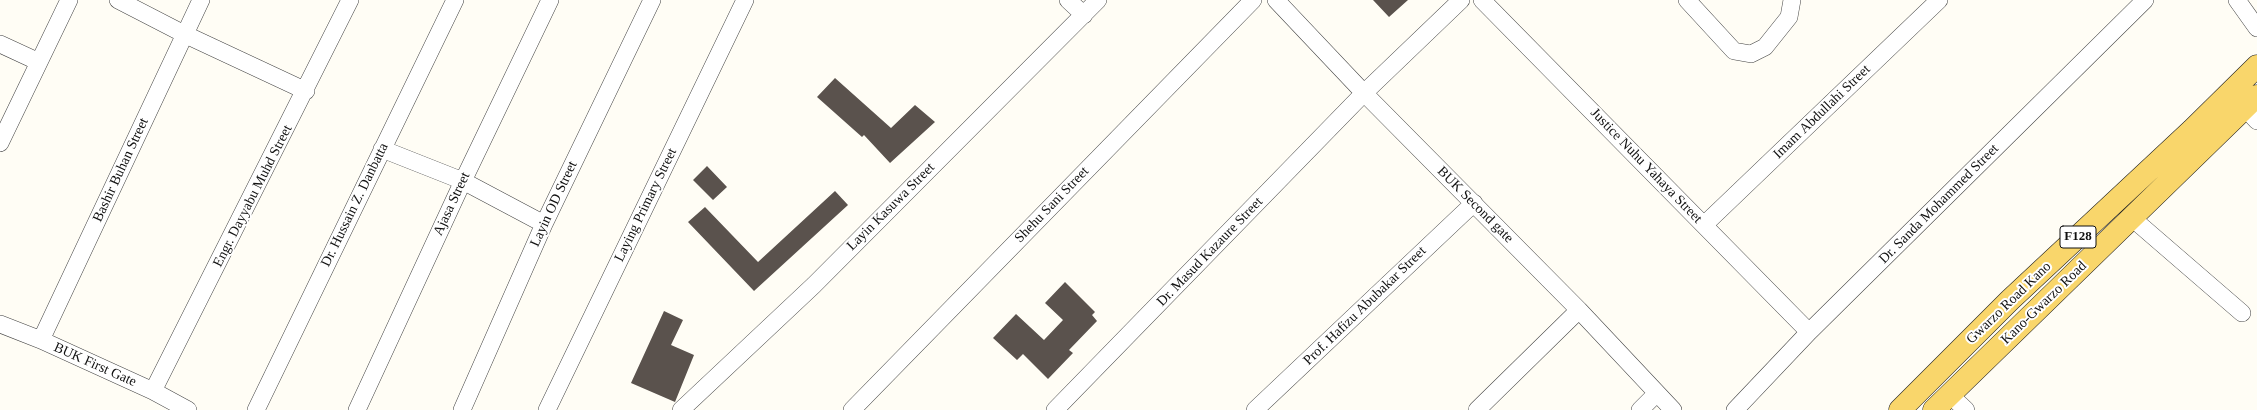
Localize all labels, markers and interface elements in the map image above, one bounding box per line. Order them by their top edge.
street label: Imam Abdullahi Street [1770,61,1874,163]
street label: Justice Nuhu Yahaya Street [1587,105,1705,227]
street label: Bashir Buhan Street [90,115,152,225]
street label: Engr. Dayyabu Muhd Street [210,122,296,270]
street label: Dr. Hussain Z. Danbatta [318,140,392,270]
street label: Dr. Sanda Mohammed Street [1876,141,2002,267]
street label: Laying Primary Street [611,145,681,265]
street label: Layin OD Street [527,159,581,249]
street label: Layin Kasuwa Street [844,160,938,254]
street label: Shehu Sani Street [1011,163,1093,247]
street label: BUK Second gate [1433,163,1517,247]
street label: Ajasa Street [430,170,474,238]
street label: Dr. Masud Kazaure Street [1153,194,1267,310]
road number: F128 [2060,226,2096,248]
street label: Prof. Hafizu Abubakar Street [1300,243,1430,369]
street label: Gwarzo Road Kano [1963,258,2055,348]
street label: Kano-Gwarzo Road [1998,258,2090,348]
street label: BUK First Gate [51,339,139,391]

